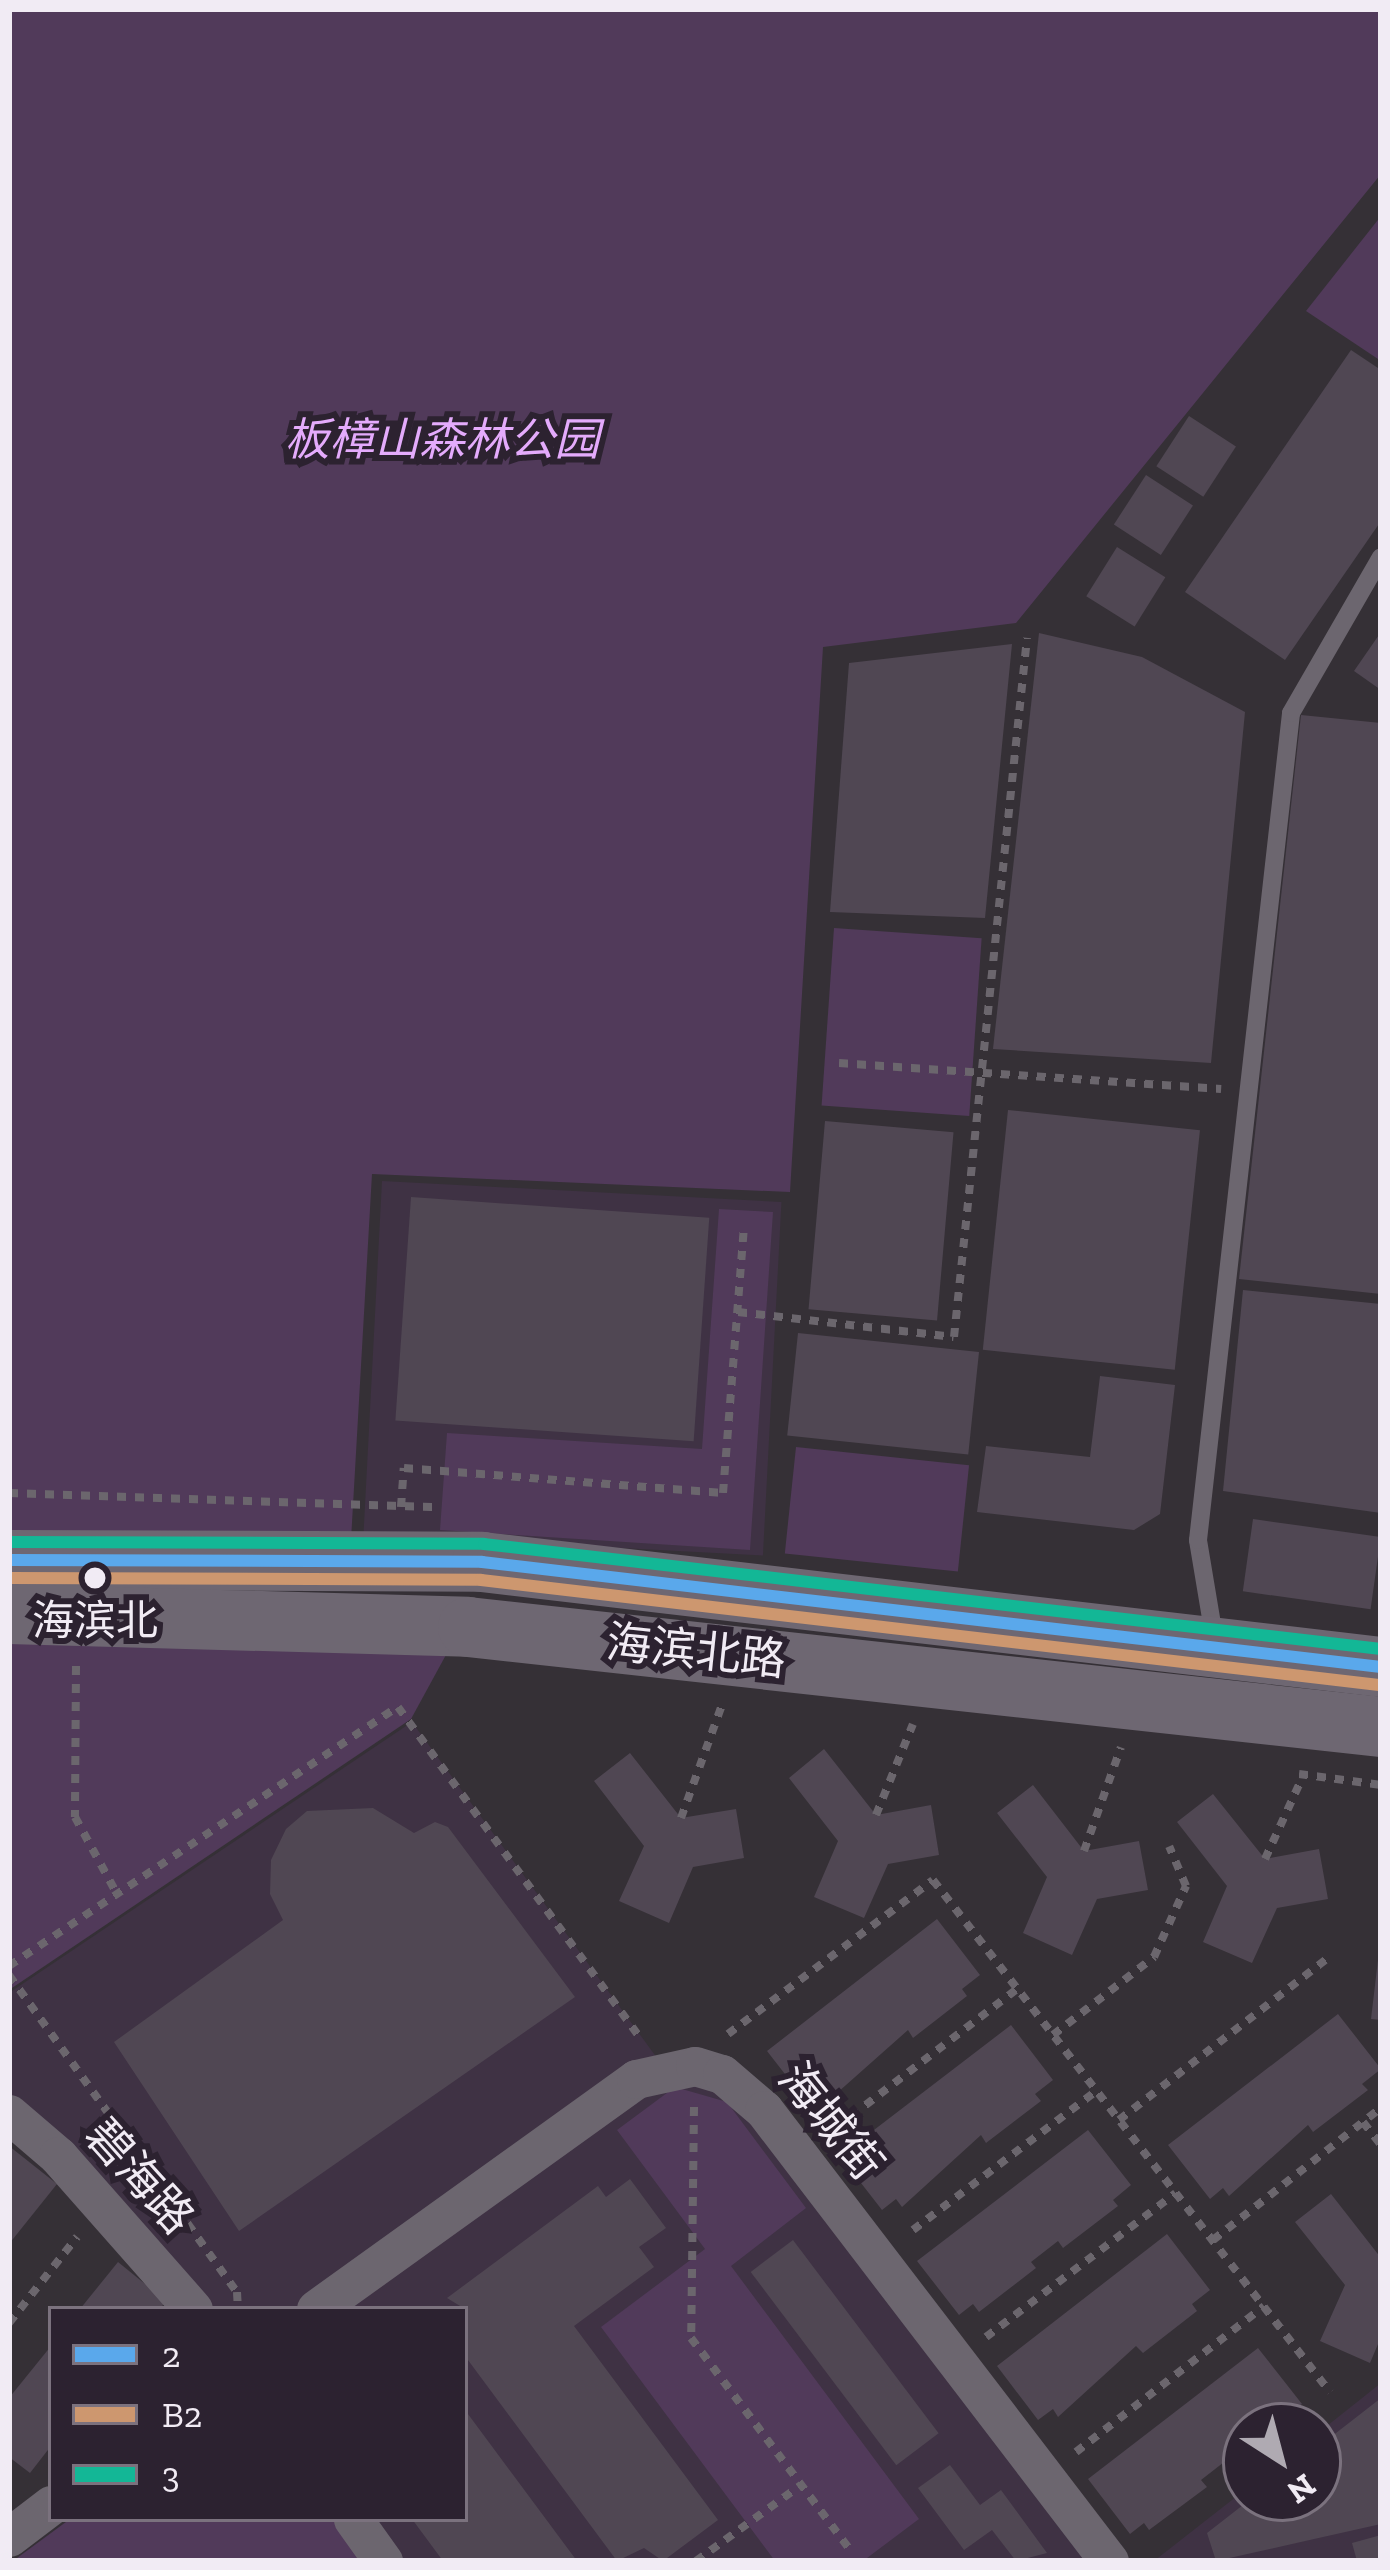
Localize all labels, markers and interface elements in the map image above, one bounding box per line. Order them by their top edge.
park label: 板樟山森林公园 [285,414,599,468]
marker: 海滨北 [84,1567,106,1589]
place label: 海滨北 [32,1596,158,1646]
street label: 海滨北路 [604,1616,788,1688]
street label: 海城街 [767,2053,893,2191]
street label: 碧海路 [74,2109,204,2245]
legend [48,2306,468,2522]
text: 2 [162,2333,181,2376]
text: B2 [162,2393,202,2436]
north arrow [1222,2402,1342,2522]
text: 3 [162,2453,180,2496]
text: N [1280,2466,1323,2512]

